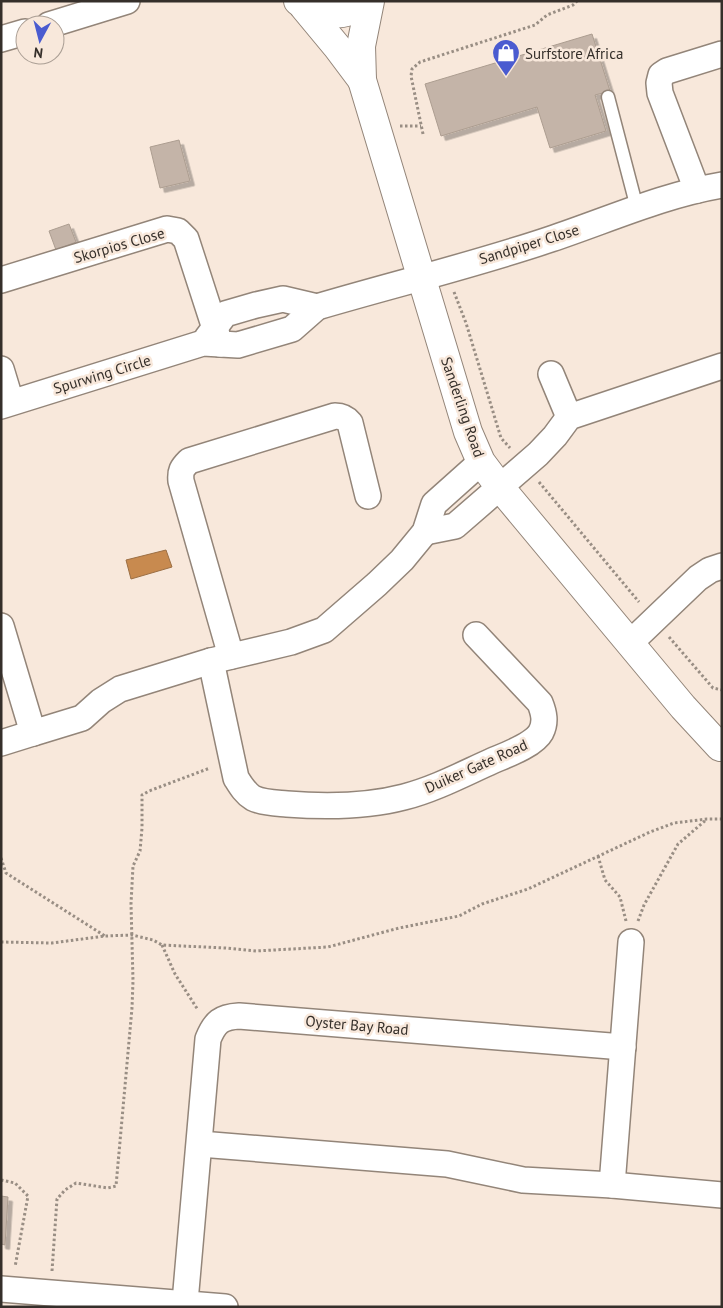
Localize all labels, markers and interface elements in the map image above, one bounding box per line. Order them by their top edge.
north arrow [15,15,65,65]
shop icon: Surfstore Africa [491,38,521,77]
text: N [33,43,44,62]
place label: Surfstore Africa [525,44,623,63]
street label: Sandpiper Close [477,220,581,268]
street label: Skorpios Close [71,223,167,267]
street label: Spurwing Circle [51,350,153,398]
street label: Sanderling Road [437,354,489,460]
street label: Duiker Gate Road [422,735,530,797]
street label: Oyster Bay Road [305,1011,409,1039]

